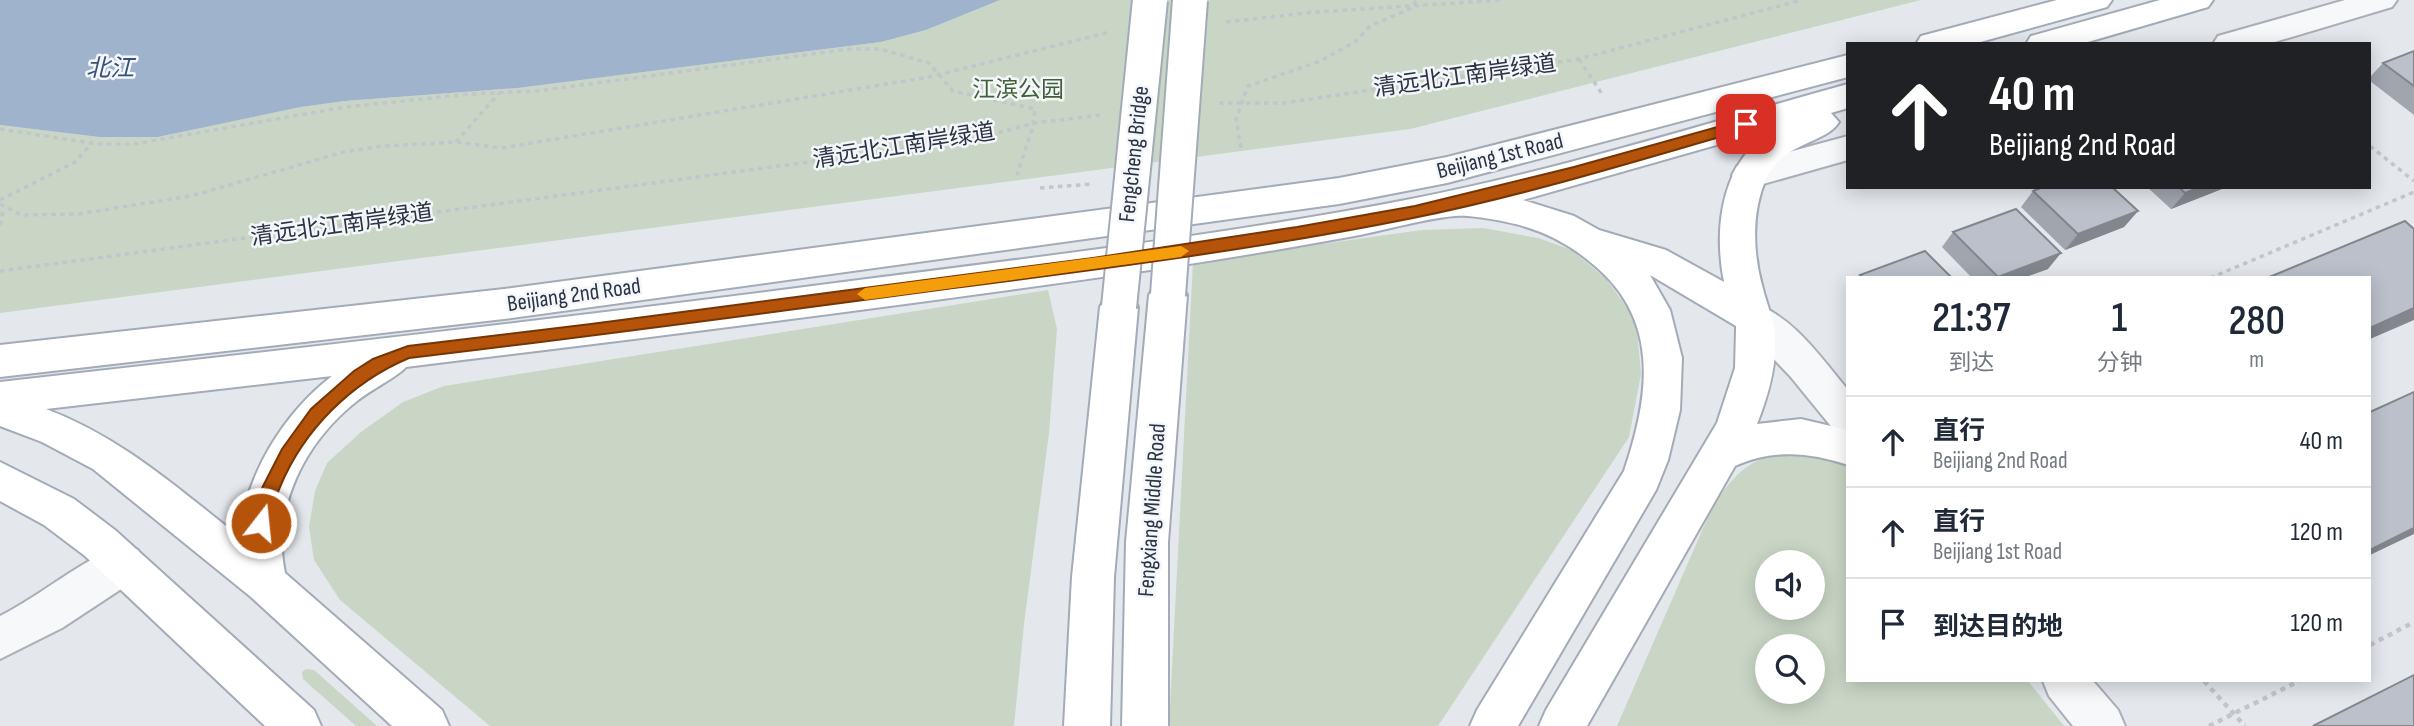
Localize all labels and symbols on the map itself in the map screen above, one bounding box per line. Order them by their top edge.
street label: 清远北江南岸绿道 [1372,49,1558,103]
water label: 北江 [86,54,137,83]
park label: 江滨公园 [972,76,1064,104]
street label: Fengcheng Bridge [1113,85,1155,223]
pin [1716,94,1776,154]
street label: 清远北江南岸绿道 [811,118,997,174]
street label: Beijiang 1st Road [1434,127,1566,185]
street label: 清远北江南岸绿道 [249,198,435,252]
street label: Beijiang 2nd Road [505,272,643,318]
street label: Fengxiang Middle Road [1132,422,1172,598]
position arrow [224,486,298,560]

